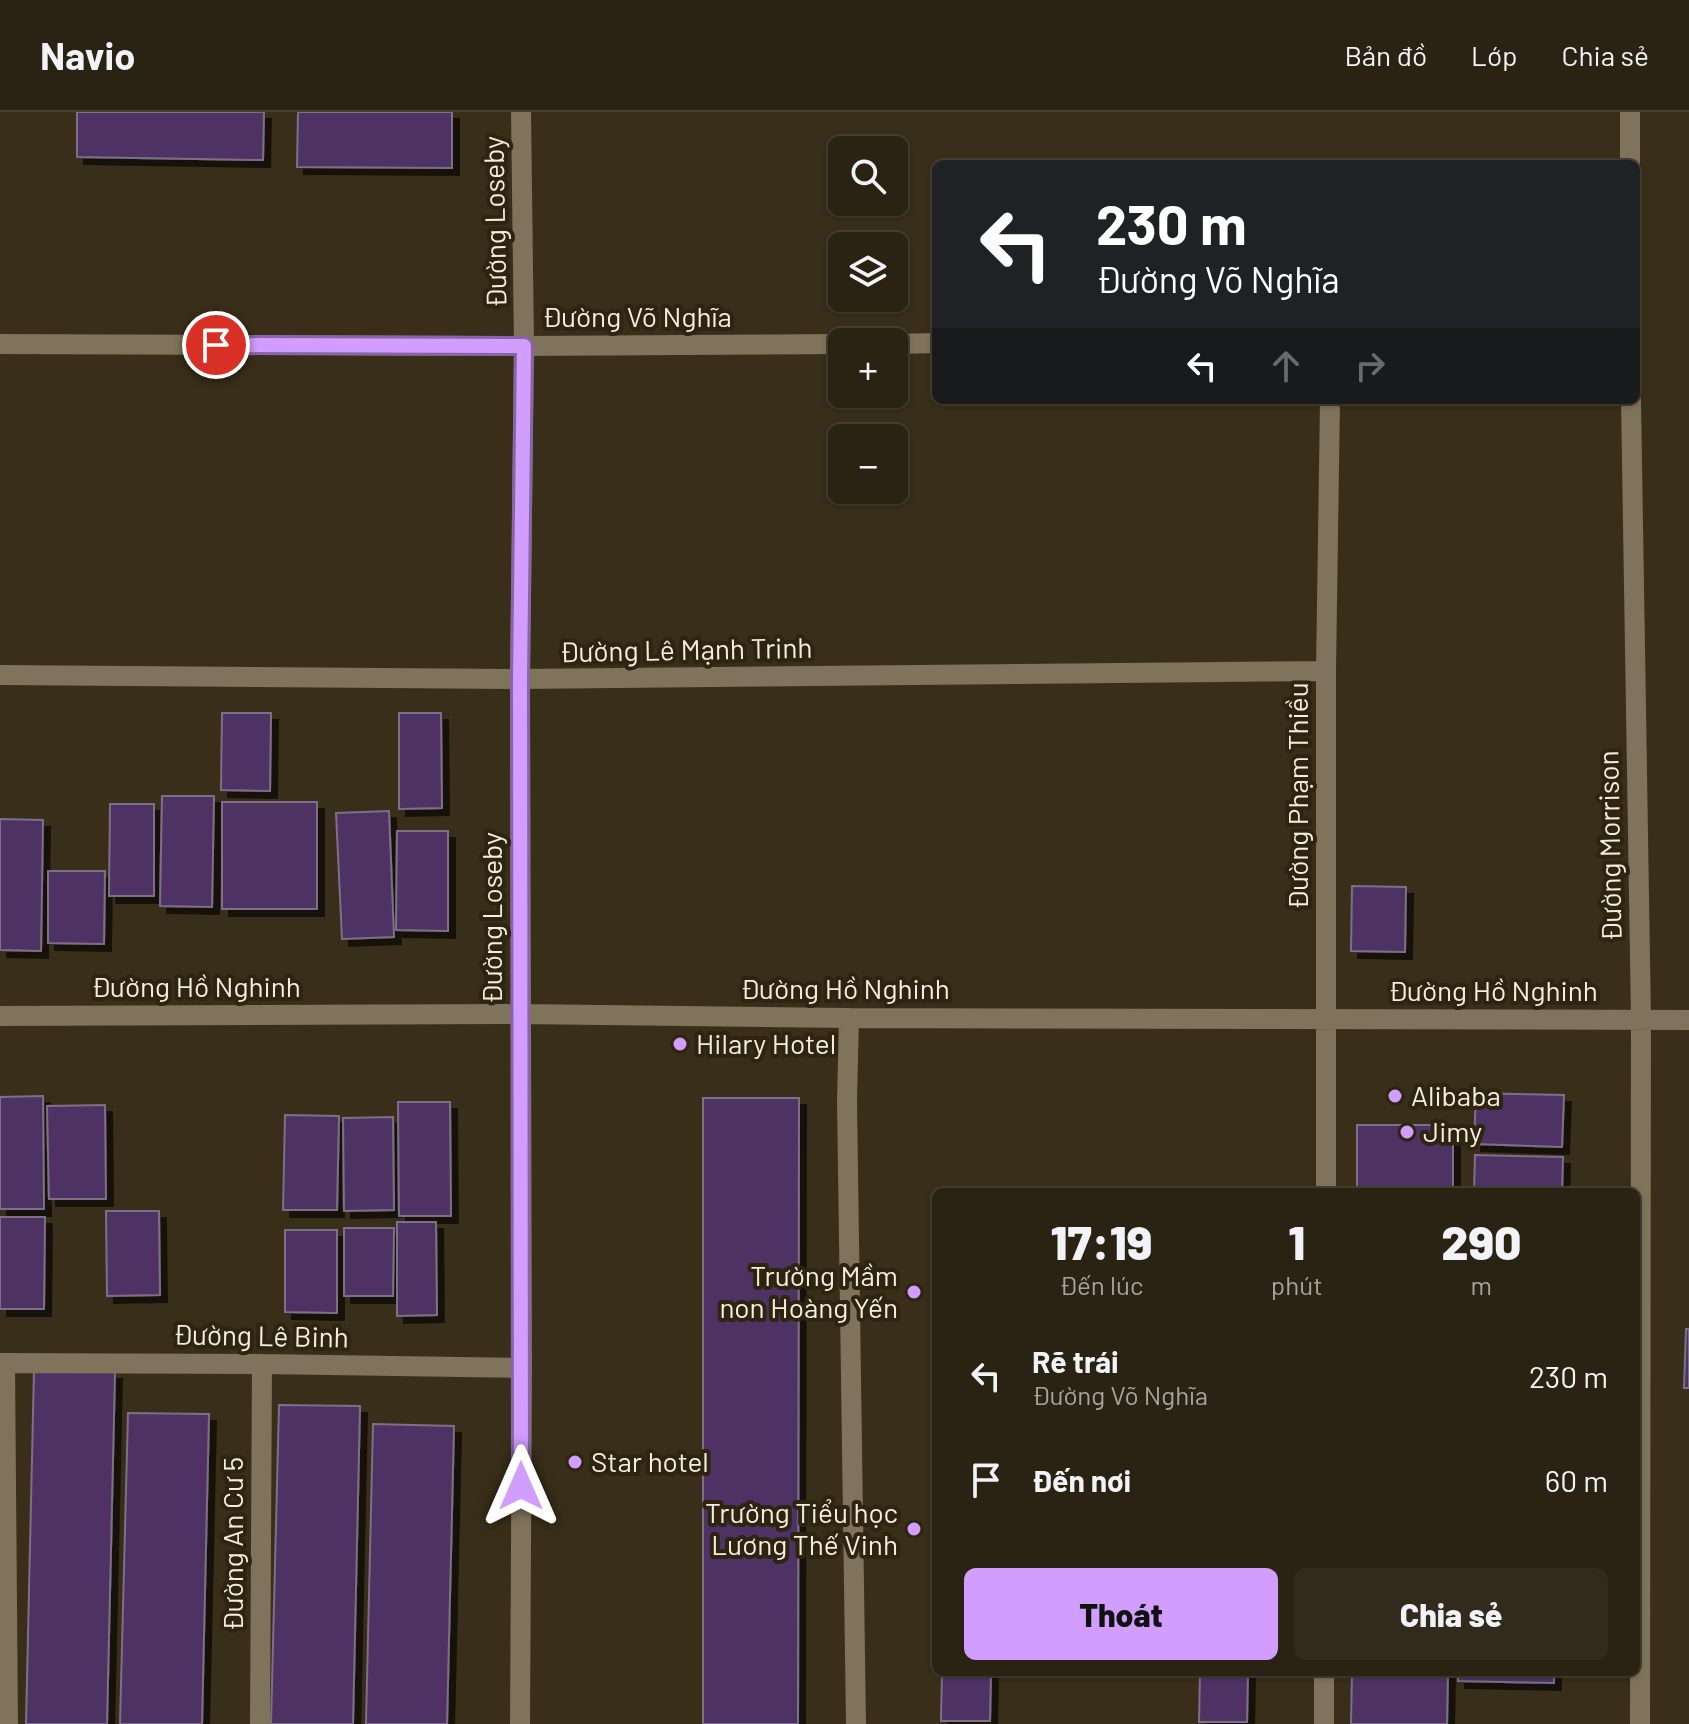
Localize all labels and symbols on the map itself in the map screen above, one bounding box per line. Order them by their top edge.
street label: Đường Loseby [476,136,512,308]
street label: Đường Võ Nghĩa [542,299,732,333]
pin [182,311,250,379]
street label: Đường Lê Mạnh Trinh [559,630,813,668]
street label: Đường Phạm Thiều [1280,682,1314,910]
street label: Đường Morrison [1590,750,1628,942]
street label: Đường Loseby [474,832,508,1004]
street label: Đường Hồ Nghinh [91,969,301,1003]
street label: Đường Hồ Nghinh [740,971,950,1005]
street label: Đường Hồ Nghinh [1388,973,1598,1007]
place label: Hilary Hotel [696,1026,836,1060]
marker: Hilary Hotel [671,1035,689,1053]
place label: Alibaba [1411,1078,1501,1112]
marker: Alibaba [1386,1087,1404,1105]
place label: Jimy [1423,1114,1482,1148]
marker: Jimy [1398,1123,1416,1141]
place label: Trường Mầm non Hoàng Yến [719,1258,898,1324]
marker: Trường Mầm non Hoàng Yến [905,1283,923,1301]
street label: Đường Lê Binh [173,1316,349,1354]
position arrow [479,1444,563,1528]
place label: Star hotel [591,1444,709,1478]
marker: Star hotel [566,1453,584,1471]
street label: Đường An Cư 5 [215,1457,249,1631]
place label: Trường Tiểu học Lương Thế Vinh [705,1495,898,1561]
marker: Trường Tiểu học Lương Thế Vinh [905,1520,923,1538]

